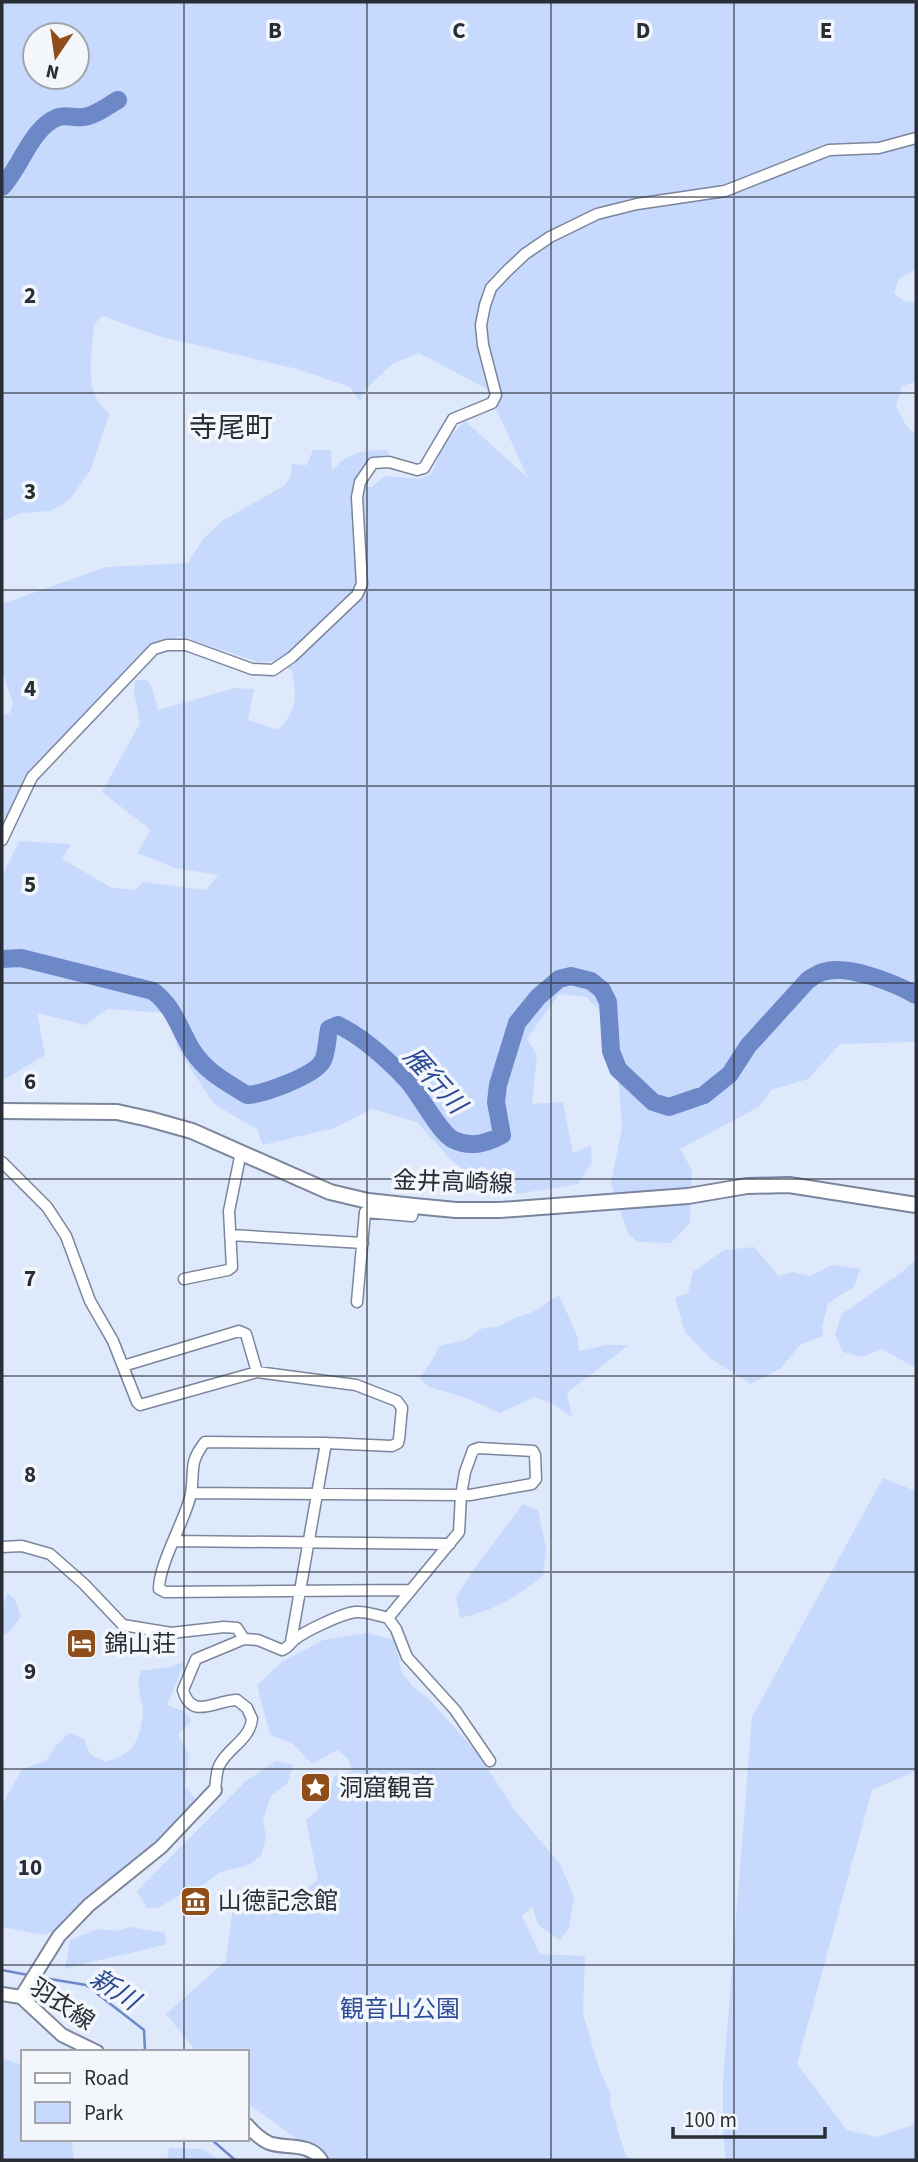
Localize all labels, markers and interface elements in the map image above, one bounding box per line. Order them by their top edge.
text: B [268,14,282,47]
text: C [452,14,466,47]
text: D [636,14,650,47]
text: E [820,14,832,47]
north arrow [21,21,91,91]
text: N [43,57,62,86]
text: 2 [24,279,36,312]
district label: 寺尾町 [189,408,273,448]
text: 3 [24,475,36,508]
text: 4 [24,672,36,705]
text: 5 [24,868,36,901]
water label: 雁行川 [395,1039,476,1124]
text: 6 [24,1065,36,1098]
street label: 金井高崎線 [392,1163,514,1202]
text: 7 [24,1262,36,1295]
text: 8 [24,1458,36,1491]
hotel icon: 錦山荘 [64,1627,98,1661]
place label: 錦山荘 [104,1627,176,1662]
text: 9 [24,1655,36,1688]
place icon: 洞窟観音 [299,1771,333,1805]
place label: 洞窟観音 [339,1771,435,1806]
text: 10 [18,1851,42,1884]
museum icon: 山徳記念館 [178,1884,212,1918]
place label: 山徳記念館 [218,1884,338,1919]
water label: 新川 [83,1960,149,2021]
street label: 羽衣線 [22,1970,101,2039]
park label: 観音山公園 [340,1992,460,2027]
legend [21,2050,248,2141]
text: Road [84,2063,129,2093]
scale bar [673,2096,825,2140]
text: Park [84,2098,124,2128]
text: 100 m [684,2105,737,2135]

